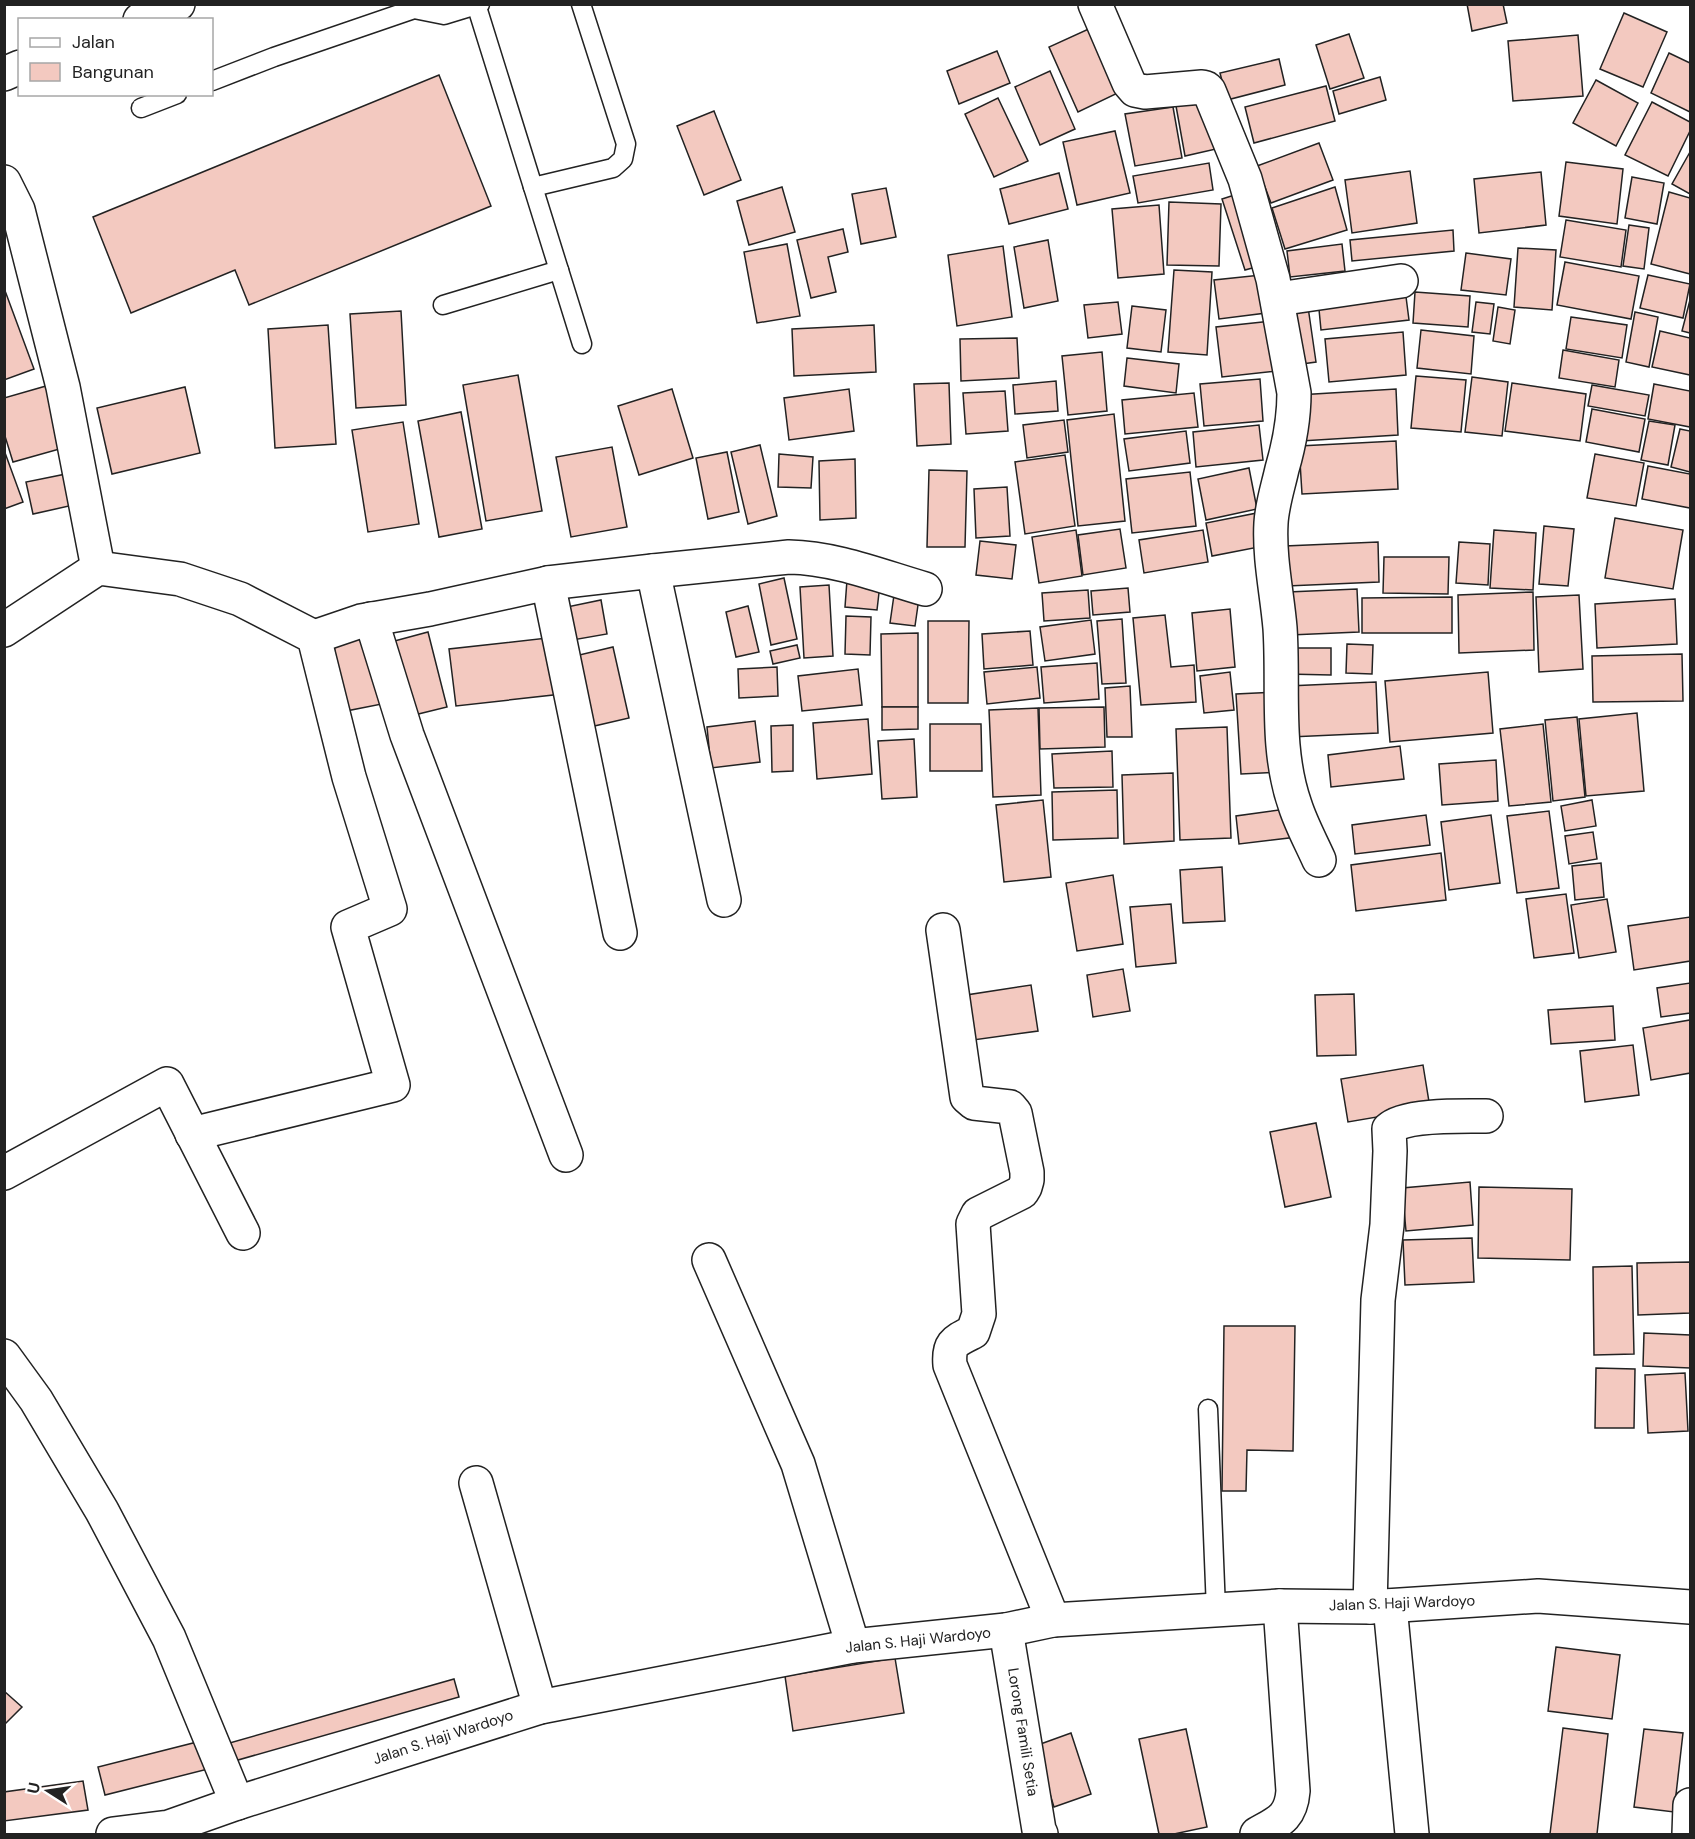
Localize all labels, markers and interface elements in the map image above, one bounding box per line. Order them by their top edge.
legend [18,18,213,96]
text: Jalan [72,30,115,54]
text: Bangunan [72,60,154,84]
street label: Jalan S. Haji Wardoyo [1328,1590,1476,1616]
street label: Jalan S. Haji Wardoyo [844,1622,992,1658]
street label: Lorong Famili Setia [1003,1666,1043,1798]
street label: Jalan S. Haji Wardoyo [370,1705,516,1769]
north arrow [18,1761,78,1821]
text: U [22,1780,45,1796]

